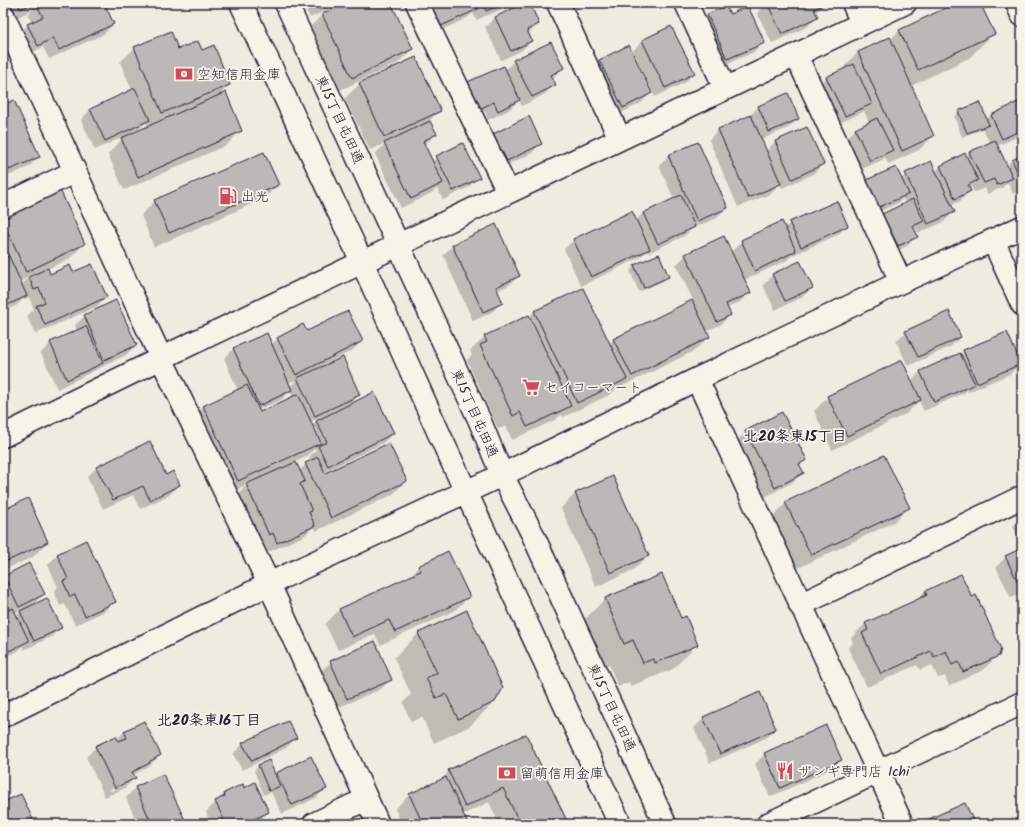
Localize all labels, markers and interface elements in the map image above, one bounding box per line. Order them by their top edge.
bank icon: 空知信用金庫 [174,64,194,84]
place label: 空知信用金庫 [197,64,281,86]
street label: 東15丁目屯田通 [309,71,369,168]
fuel station icon: 出光 [218,186,238,206]
place label: 出光 [241,186,269,208]
street label: 東15丁目屯田通 [445,365,504,462]
supermarket icon: セイコーマート [521,377,541,397]
place label: セイコーマート [544,377,642,399]
district label: 北20条東15丁目 [743,425,847,449]
street label: 東15丁目屯田通 [581,659,641,756]
district label: 北20条東16丁目 [157,709,261,733]
restaurant icon: ザンギ専門店 Ichi [775,761,795,781]
place label: ザンギ専門店 Ichi [798,761,910,783]
bank icon: 留萌信用金庫 [497,763,517,783]
place label: 留萌信用金庫 [520,763,604,785]

